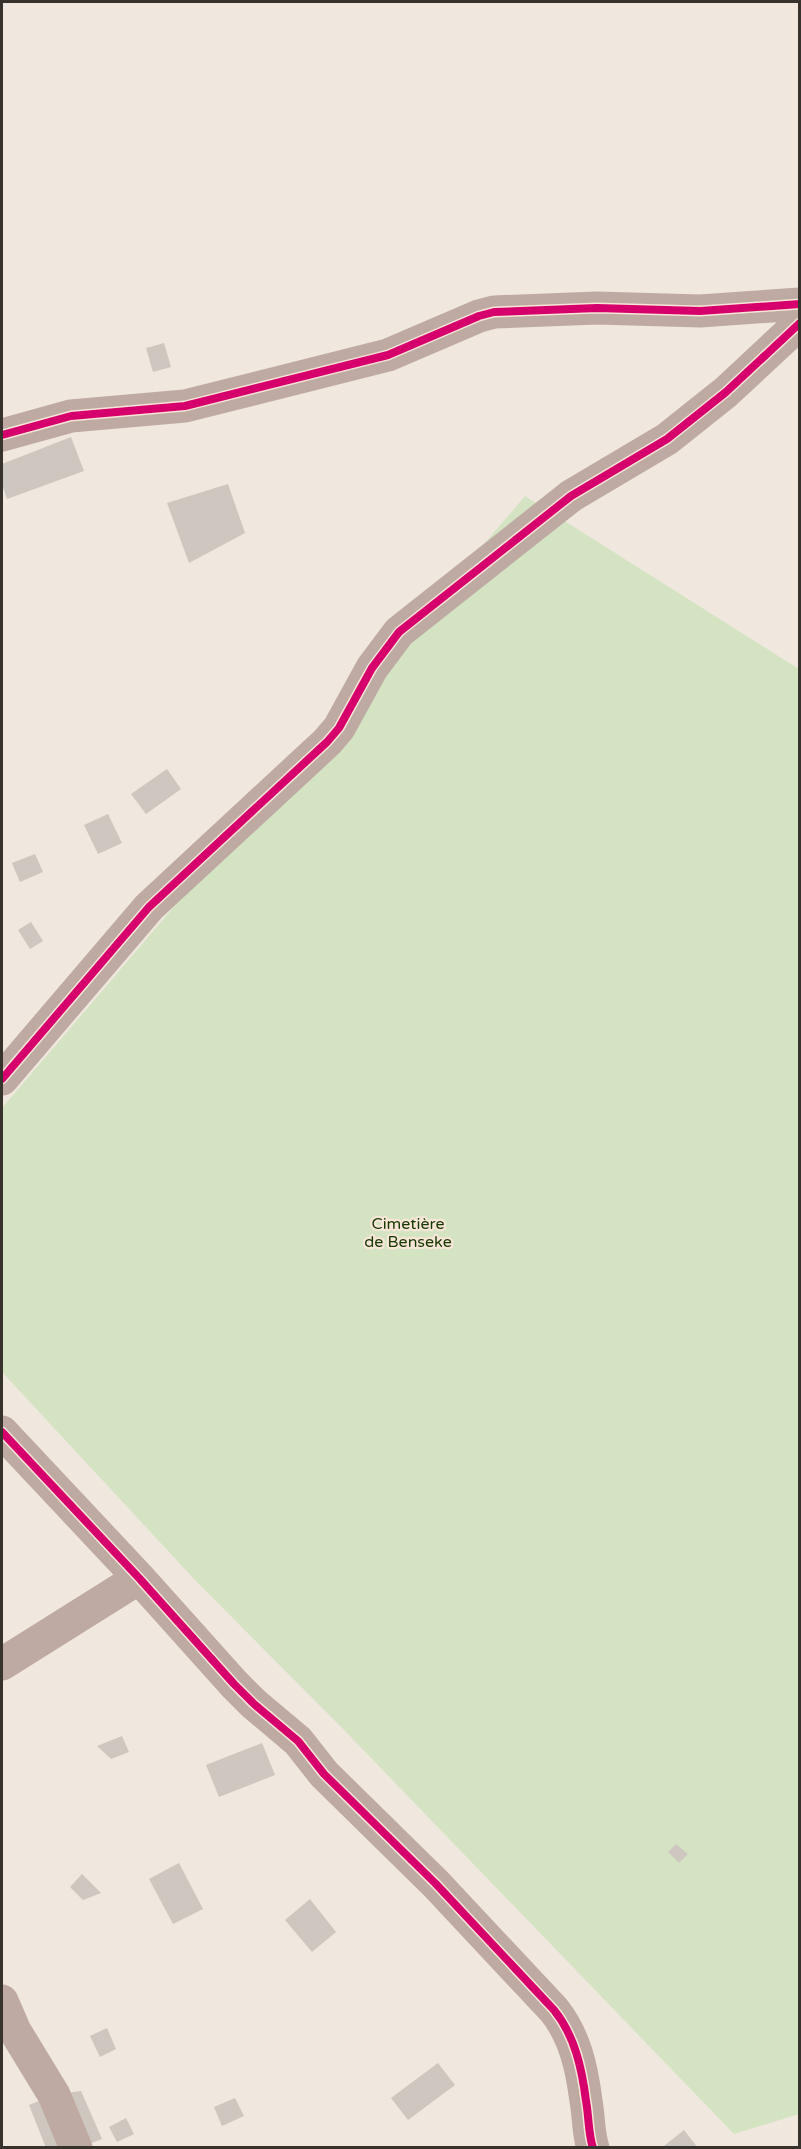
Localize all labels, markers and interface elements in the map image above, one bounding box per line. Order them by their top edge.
park label: Cimetière de Benseke [364,1214,452,1252]

